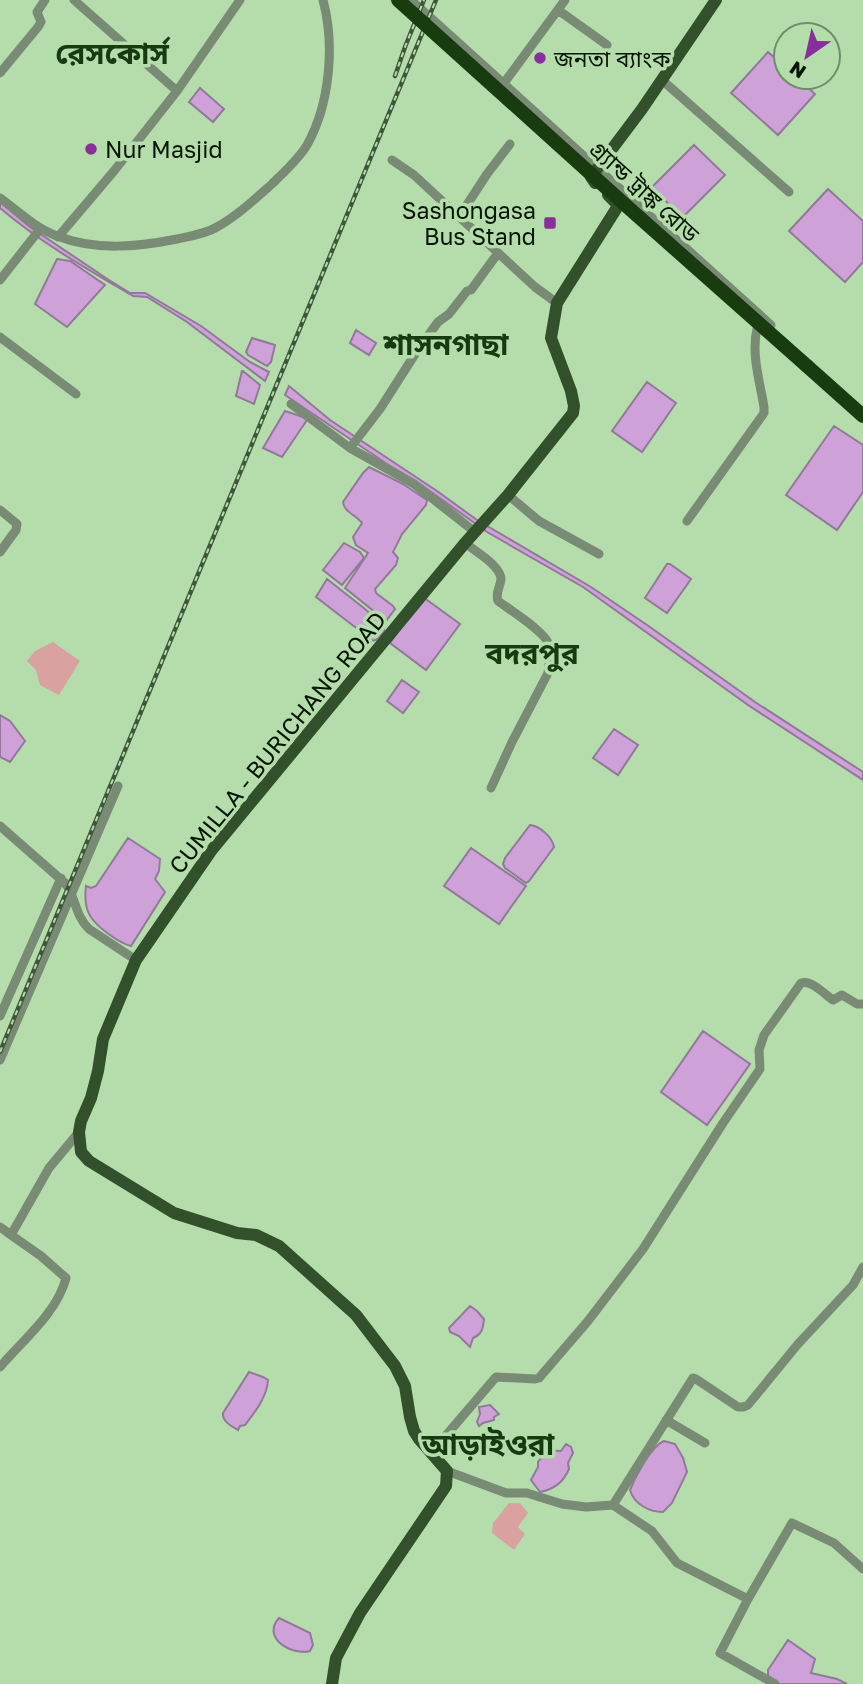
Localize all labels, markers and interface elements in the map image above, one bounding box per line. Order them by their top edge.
north arrow [772,21,842,91]
district label: রেসকোর্স [55,35,171,71]
place label: জনতা ব্যাংক [553,44,671,72]
marker: জনতা ব্যাংক [532,50,548,66]
text: N [785,57,810,84]
place label: Nur Masjid [105,135,223,163]
street label: গ্র্যান্ড ট্রাঙ্ক রোড [585,135,706,248]
marker: Nur Masjid [83,141,99,157]
place label: Sashongasa Bus Stand [402,196,536,250]
marker: Sashongasa Bus Stand [542,215,558,231]
district label: শাসনগাছা [383,326,509,362]
street label: CUMILLA - BURICHANG ROAD [163,605,391,879]
district label: বদরপুর [484,635,580,672]
district label: আড়াইওরা [421,1426,555,1462]

